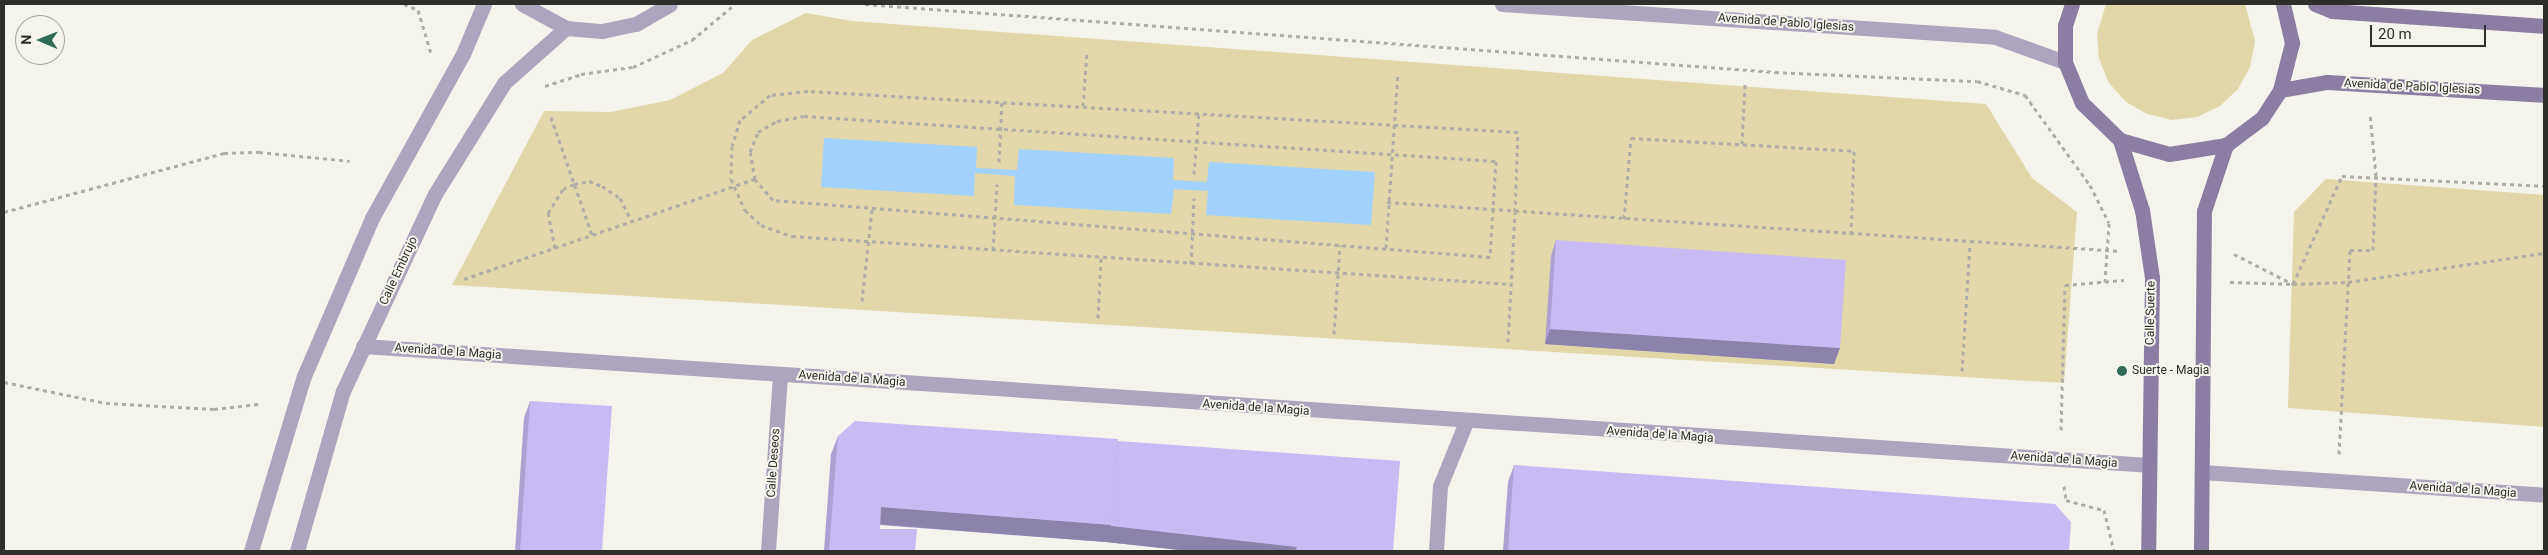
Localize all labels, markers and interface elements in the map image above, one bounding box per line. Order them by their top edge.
street label: Avenida de Pablo Iglesias [1718,11,1854,35]
north arrow [15,15,65,65]
scale bar [2373,15,2489,47]
text: 20 m [2378,25,2412,43]
text: N [18,35,34,45]
street label: Avenida de Pablo Iglesias [2344,76,2480,98]
street label: Calle Embrujo [377,234,421,308]
street label: Calle Suerte [2143,281,2159,345]
street label: Avenida de la Magia [394,341,502,363]
place label: Suerte - Magia [2132,364,2209,378]
marker: Suerte - Magia [2116,365,2128,377]
street label: Avenida de la Magia [798,368,906,390]
street label: Avenida de la Magia [1202,397,1310,419]
street label: Avenida de la Magia [1606,424,1714,446]
street label: Calle Deseos [764,428,784,498]
street label: Avenida de la Magia [2010,449,2118,471]
street label: Avenida de la Magia [2409,479,2517,501]

